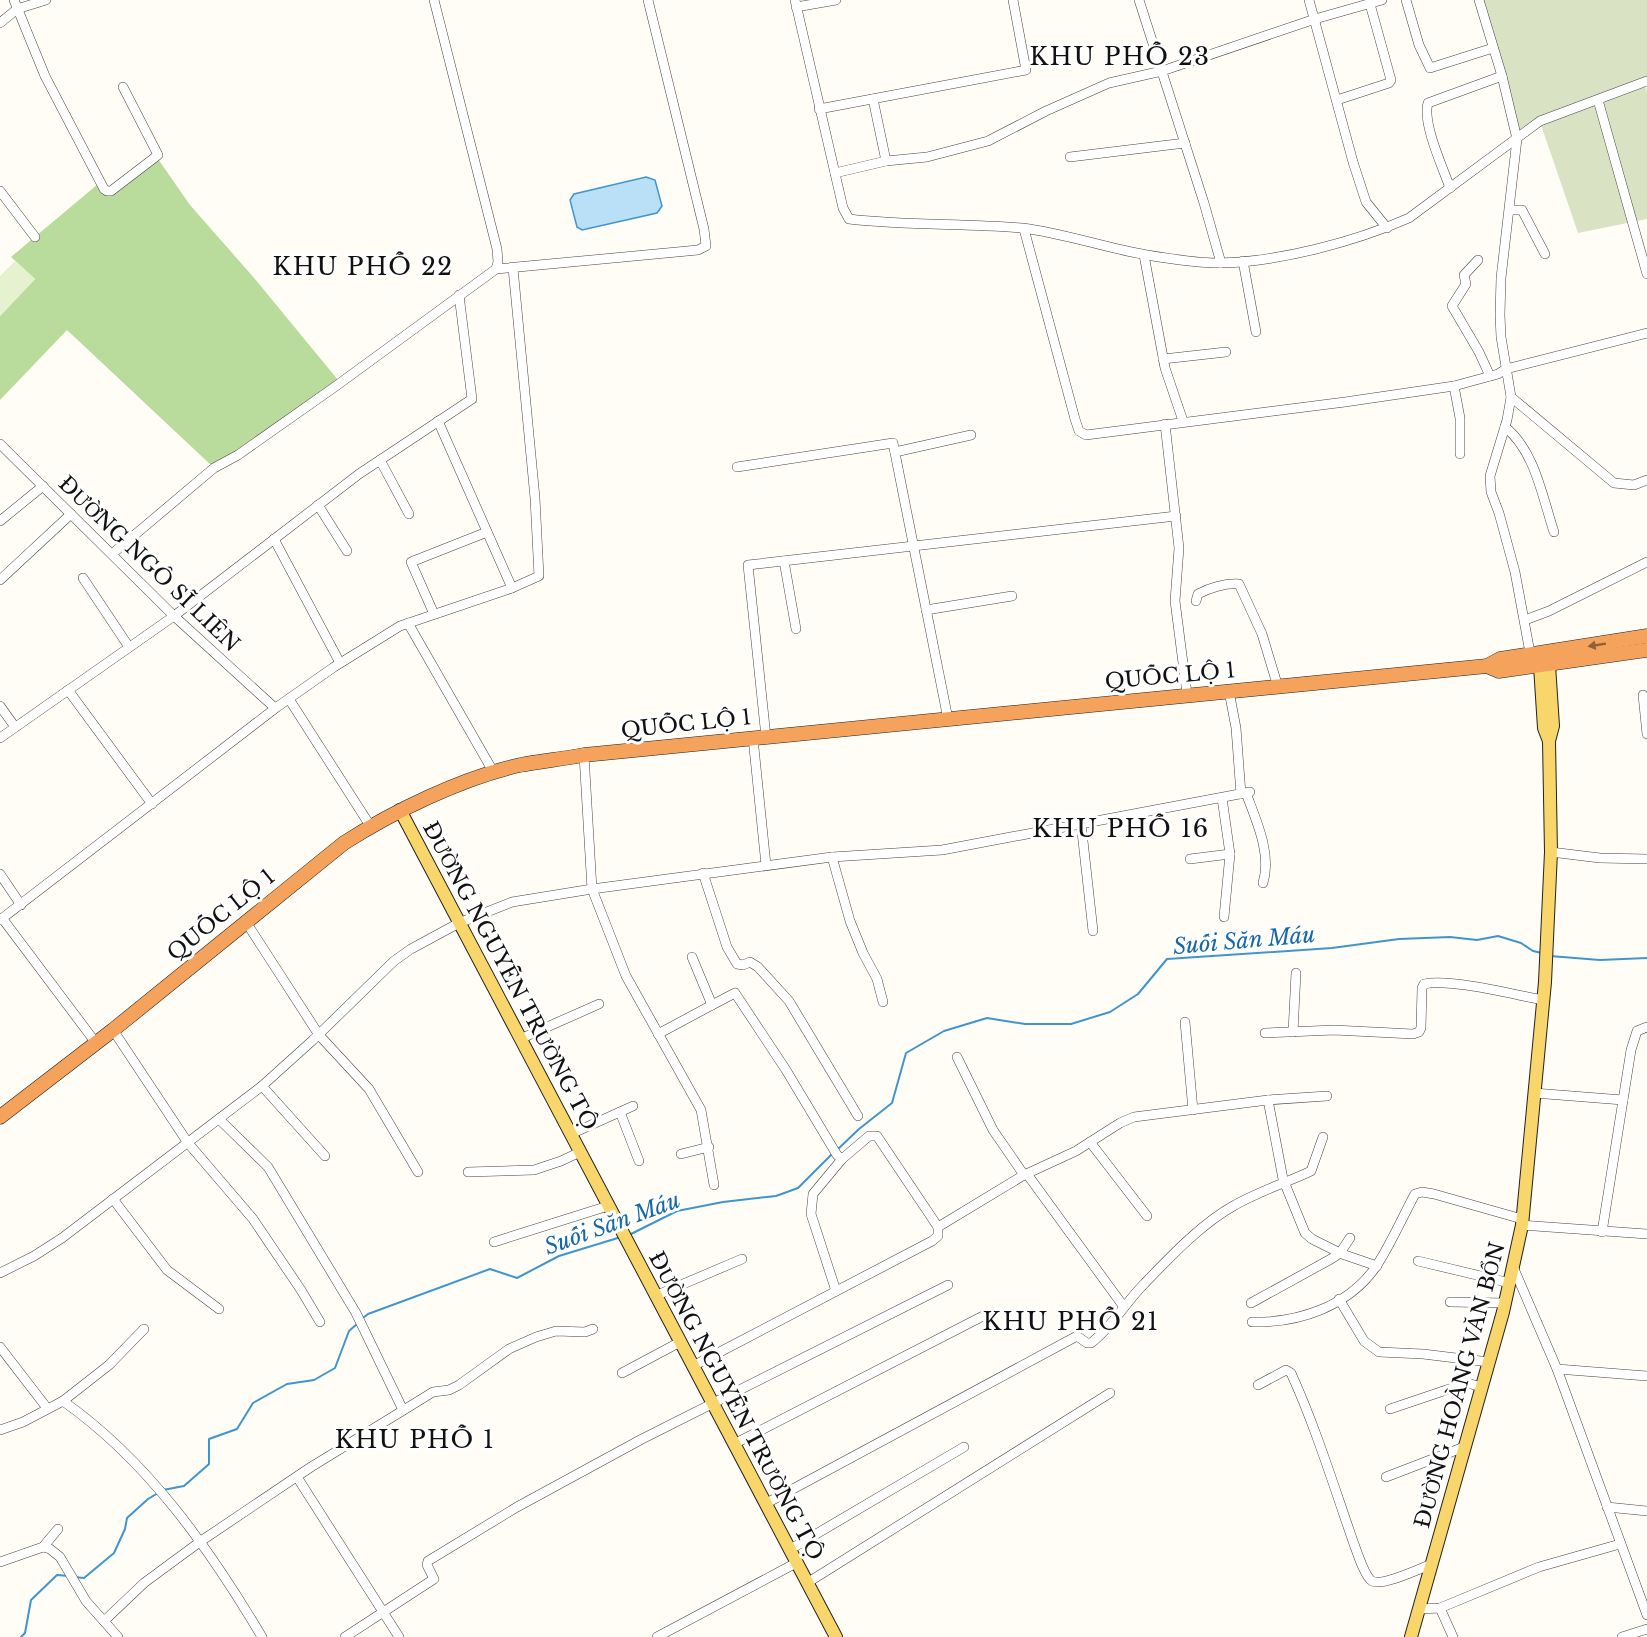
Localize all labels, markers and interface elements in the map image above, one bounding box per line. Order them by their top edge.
district label: KHU PHỐ 23 [1030,41,1210,71]
district label: KHU PHỐ 22 [273,251,453,281]
street label: ĐƯỜNG NGÔ SĨ LIÊN [53,471,245,657]
one-way arrow [1588,640,1607,649]
street label: QUỐC LỘ 1 [1104,657,1236,695]
street label: QUỐC LỘ 1 [620,704,752,744]
district label: KHU PHỐ 16 [1032,813,1210,843]
street label: ĐƯỜNG NGUYỄN TRƯỜNG TỘ [417,817,603,1135]
street label: QUỐC LỘ 1 [162,864,280,966]
water label: Suối Săn Máu [1172,921,1316,960]
water label: Suối Săn Máu [541,1186,684,1261]
street label: ĐƯỜNG HOÀNG VĂN BỔN [1409,1239,1511,1531]
street label: ĐƯỜNG NGUYỄN TRƯỜNG TỘ [643,1247,829,1565]
district label: KHU PHỐ 21 [983,1306,1159,1336]
district label: KHU PHỐ 1 [335,1424,495,1454]

